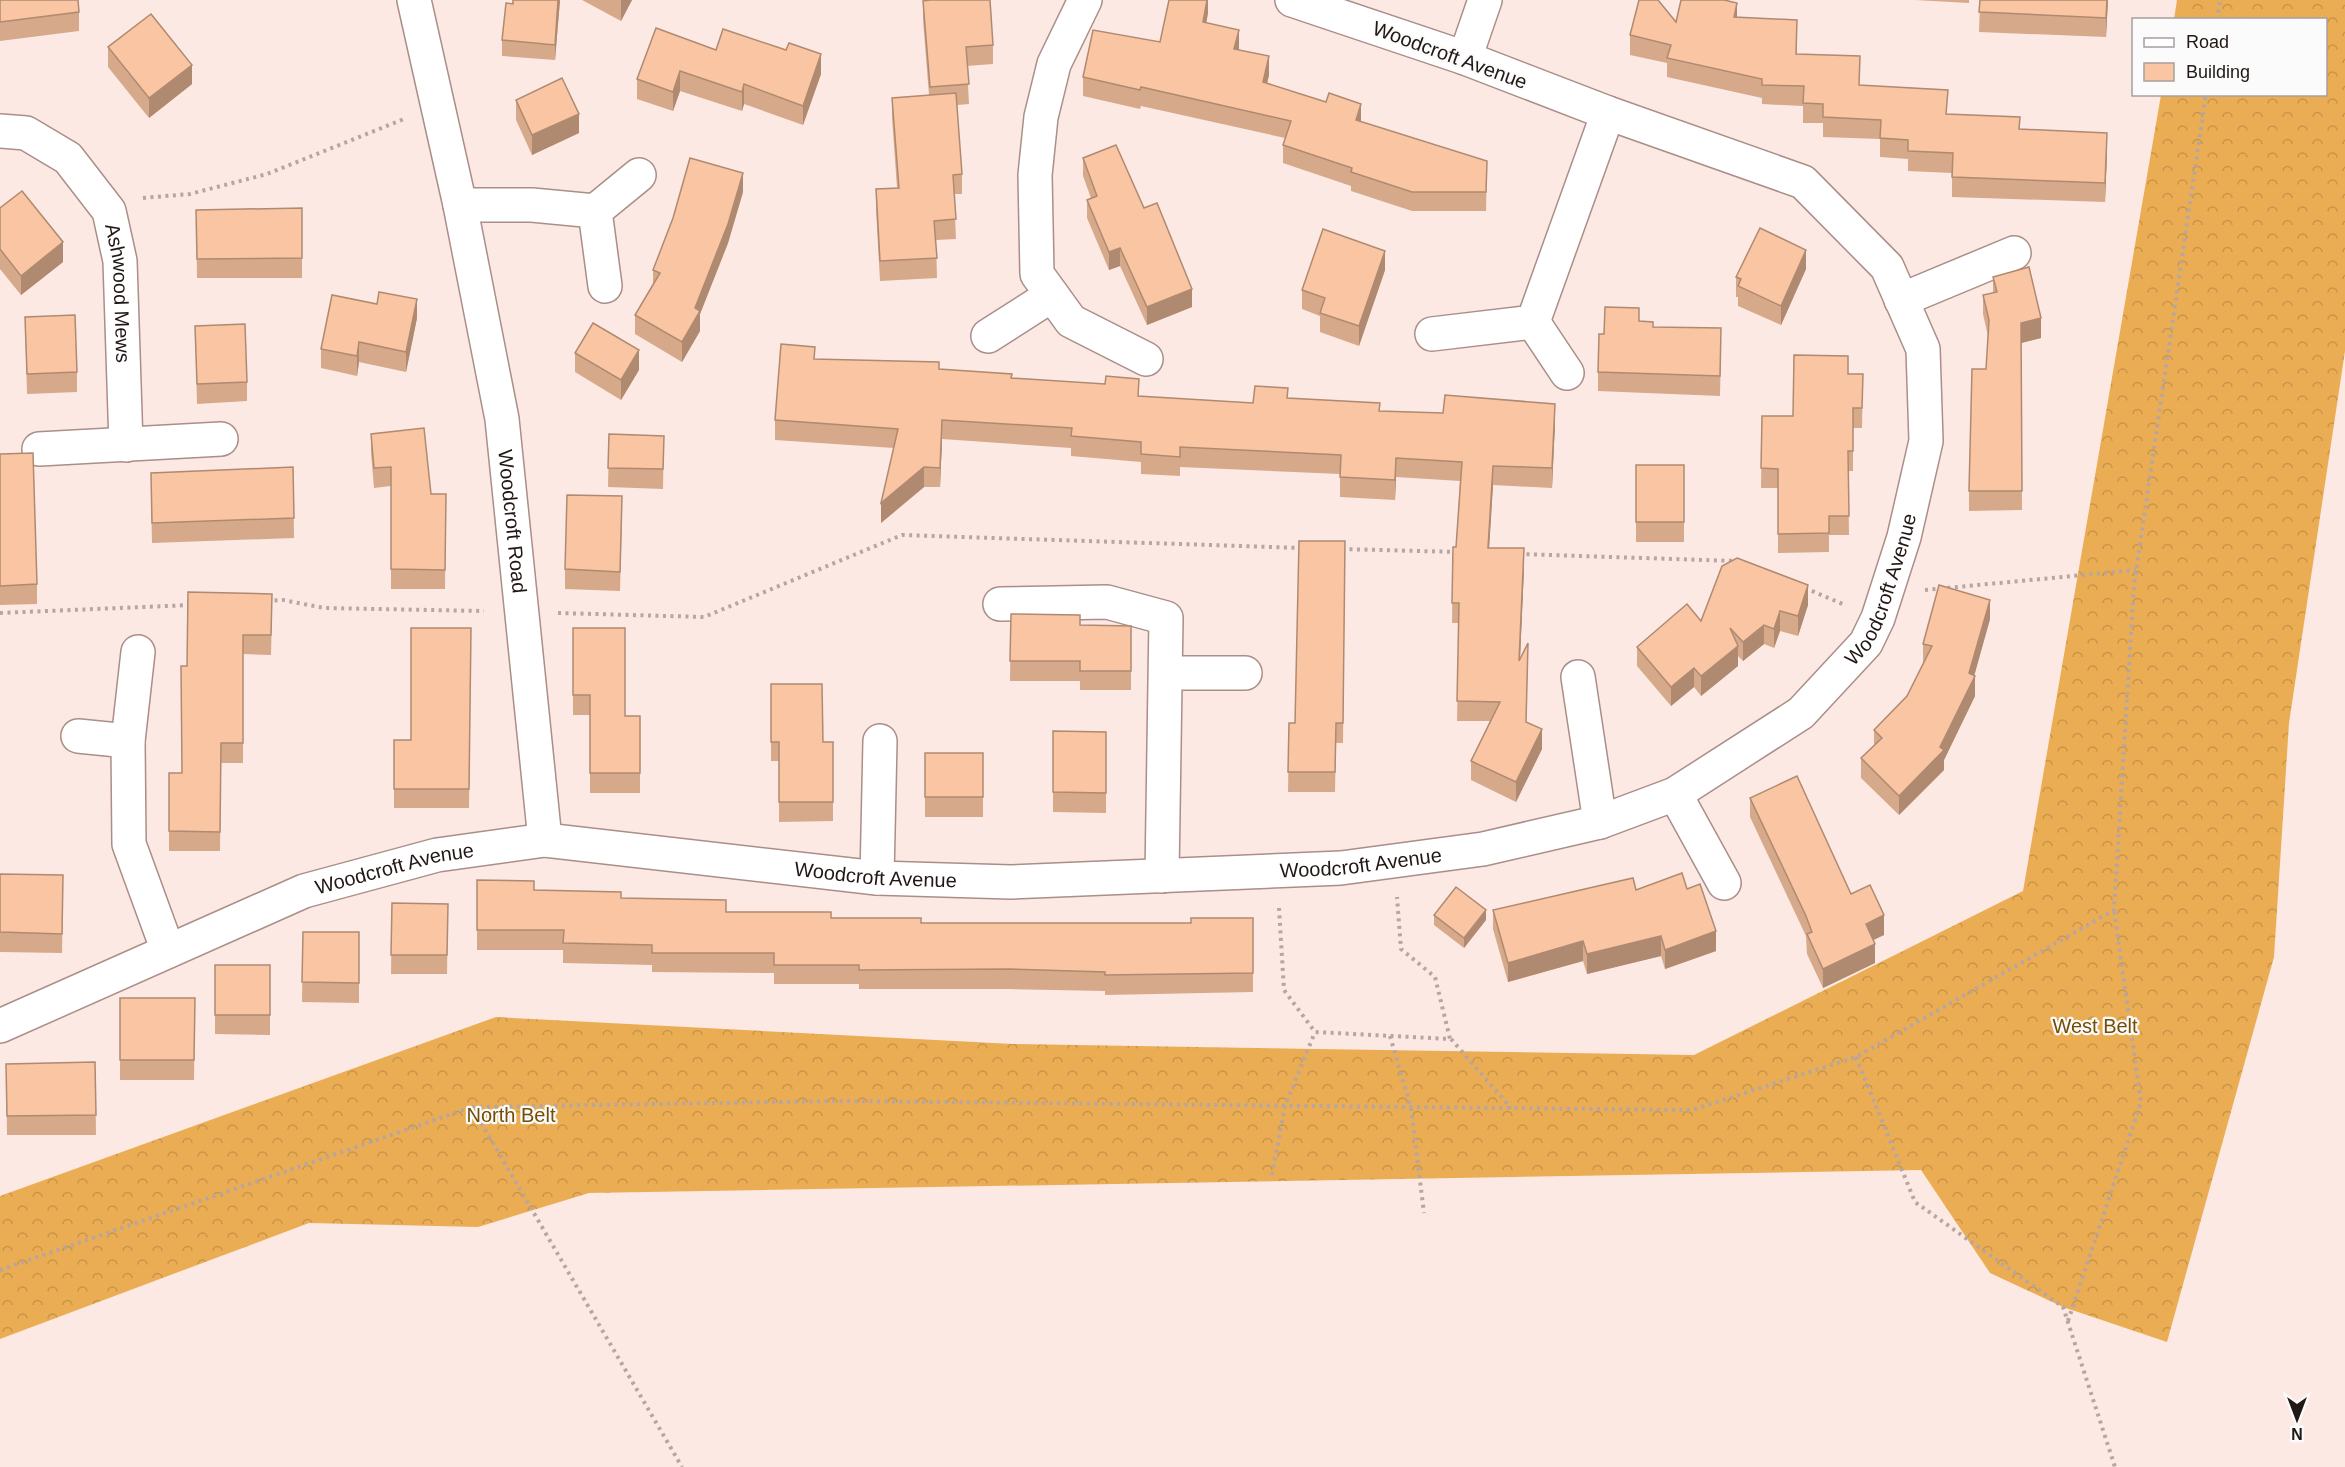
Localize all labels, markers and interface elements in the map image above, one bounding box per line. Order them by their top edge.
street label: Woodcroft Avenue [1370,17,1530,93]
legend [2132,18,2327,96]
text: Road [2186,32,2229,52]
text: Building [2186,62,2250,82]
street label: Ashwood Mews [101,221,134,363]
street label: Woodcroft Road [494,448,531,594]
street label: Woodcroft Avenue [1840,511,1920,670]
street label: Woodcroft Avenue [313,839,475,898]
street label: Woodcroft Avenue [1279,844,1443,882]
street label: Woodcroft Avenue [793,858,957,891]
park label: West Belt [2052,1015,2138,1037]
park label: North Belt [467,1104,556,1126]
north arrow [2267,1389,2327,1449]
text: N [2291,1425,2303,1442]

